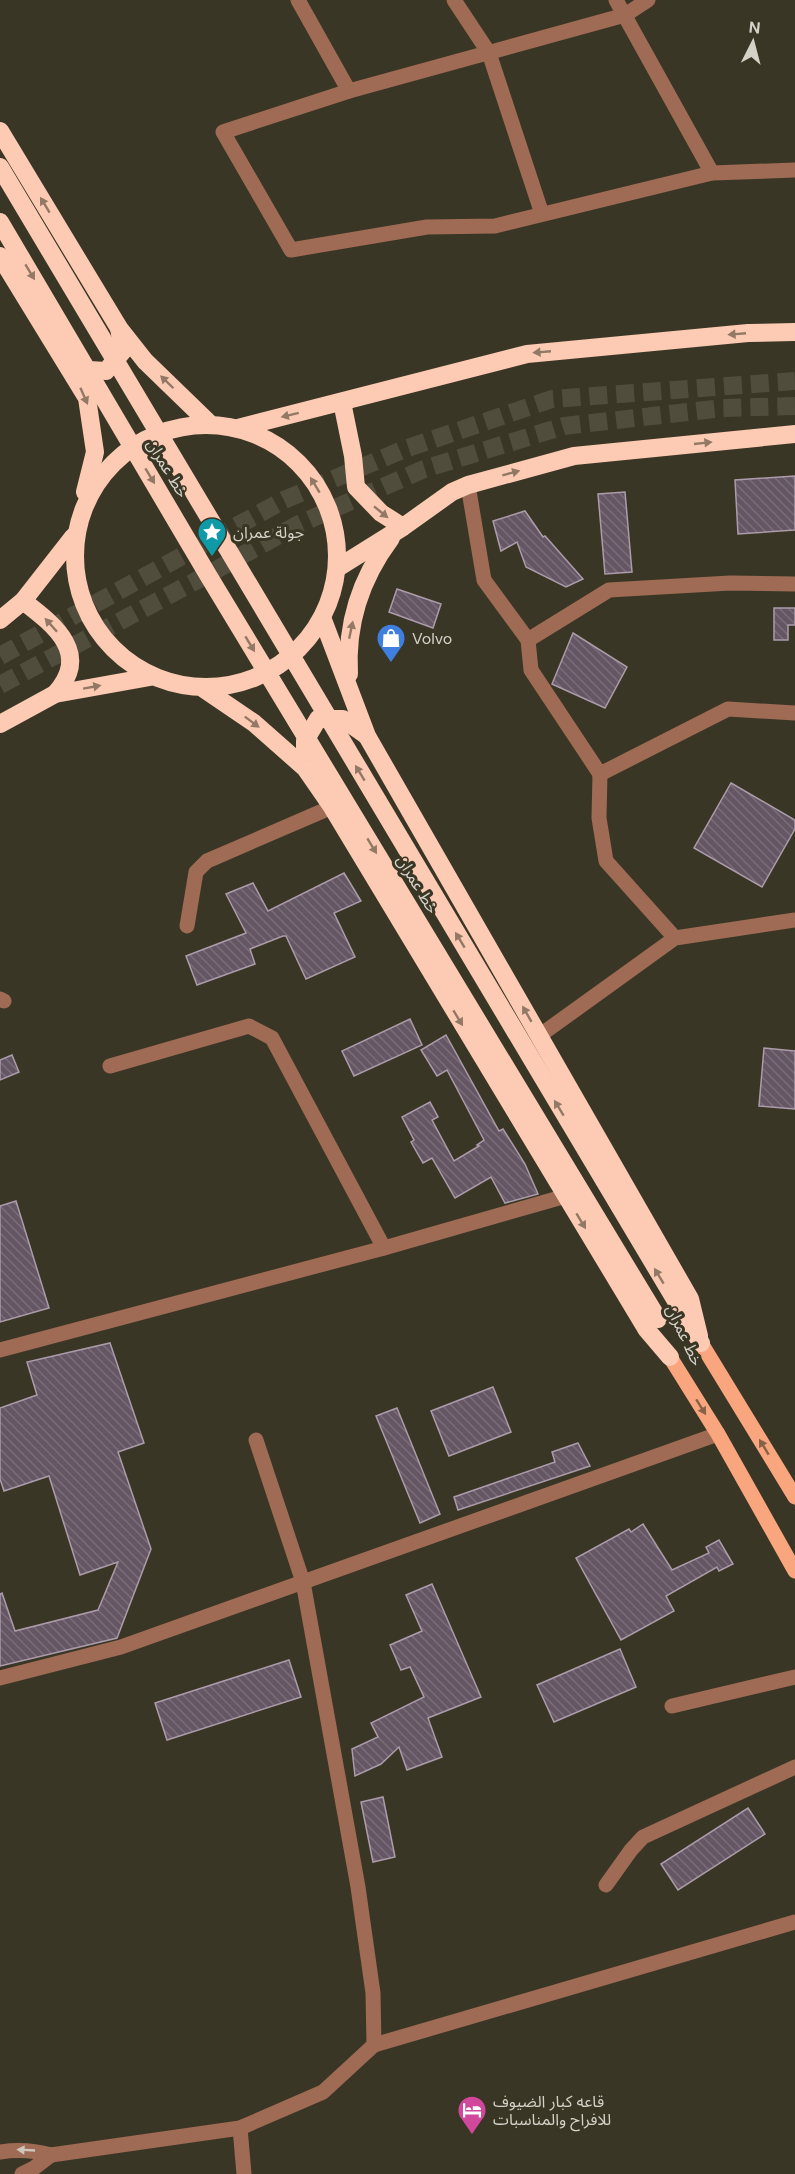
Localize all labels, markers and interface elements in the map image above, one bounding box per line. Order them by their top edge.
north arrow [723,12,783,72]
text: N [748,17,761,39]
one-way arrow [40,197,51,213]
one-way arrow [24,264,35,280]
one-way arrow [727,329,746,339]
one-way arrow [533,347,552,357]
one-way arrow [161,376,175,390]
one-way arrow [79,387,89,405]
one-way arrow [281,410,299,420]
street label: خط عمران [142,435,193,502]
one-way arrow [693,438,712,448]
one-way arrow [145,468,155,485]
one-way arrow [501,468,520,478]
one-way arrow [310,477,321,493]
one-way arrow [373,505,389,518]
place icon: جولة عمران [196,516,228,558]
place label: جولة عمران [233,522,304,543]
one-way arrow [45,619,59,633]
one-way arrow [347,620,356,639]
shop icon: Volvo [375,622,407,664]
place label: Volvo [412,628,452,649]
one-way arrow [244,636,255,652]
one-way arrow [83,683,102,692]
one-way arrow [245,716,260,728]
one-way arrow [355,764,365,781]
one-way arrow [367,838,378,854]
street label: خط عمران [392,851,443,918]
one-way arrow [454,932,465,948]
one-way arrow [522,1005,532,1022]
one-way arrow [453,1010,464,1026]
one-way arrow [554,1100,565,1116]
one-way arrow [575,1213,586,1229]
one-way arrow [654,1267,664,1284]
street label: خط عمران [661,1301,708,1369]
one-way arrow [695,1399,706,1415]
one-way arrow [759,1439,770,1455]
place label: قاعه كبار الضيوف للافراح والمناسبات [493,2091,611,2132]
hotel icon: قاعه كبار الضيوف للافراح والمناسبات [456,2094,488,2136]
one-way arrow [16,2146,35,2155]

